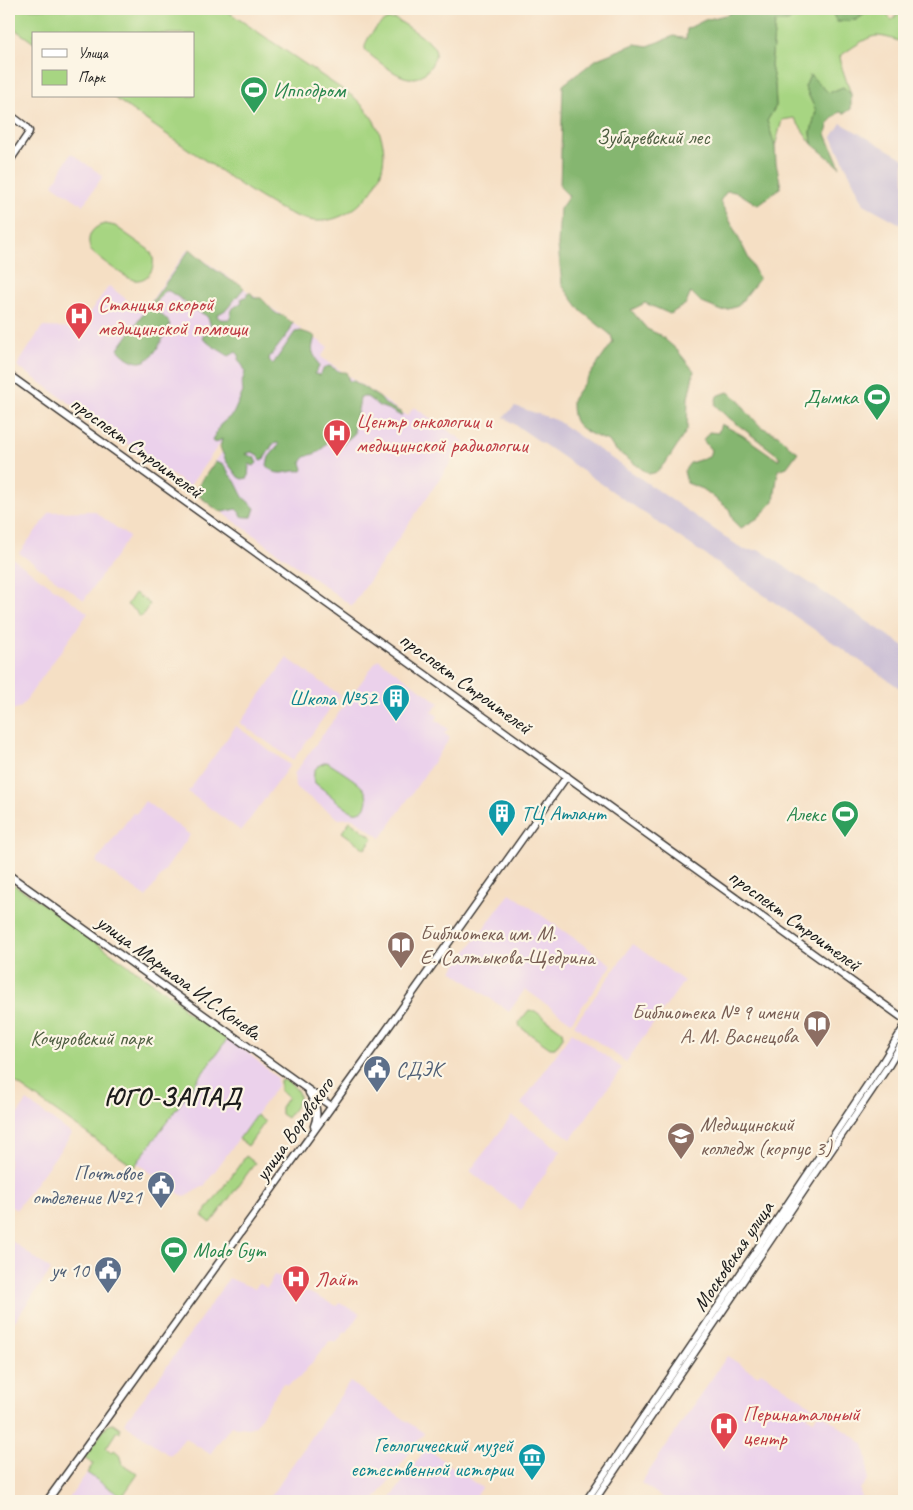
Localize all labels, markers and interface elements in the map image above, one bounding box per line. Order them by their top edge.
legend [32,32,195,98]
text: Улица [78,44,109,63]
text: Парк [78,68,106,87]
sports icon: Ипподром [239,75,269,114]
place label: Ипподром [273,77,347,103]
park label: Зубаревский лес [596,124,711,150]
place label: Станция скорой медицинской помощи [98,291,249,341]
hospital icon: Станция скорой медицинской помощи [64,301,94,340]
sports icon: Дымка [862,382,892,421]
place label: Дымка [804,384,860,410]
street label: проспект Строителей [66,390,209,505]
place label: Центр онкологии и медицинской радиологии [356,408,530,458]
hospital icon: Центр онкологии и медицинской радиологии [322,418,352,457]
street label: проспект Строителей [395,626,538,741]
building icon: Школа №52 [381,683,411,722]
place label: Школа №52 [289,685,379,711]
building icon: ТЦ Атлант [487,798,517,837]
sports icon: Алекс [830,799,860,838]
place label: ТЦ Атлант [521,800,607,826]
place label: Алекс [786,801,827,827]
street label: проспект Строителей [724,863,867,978]
street label: улица Маршала И.С.Конева [90,907,268,1047]
place label: Библиотека им. М. Е. Салтыкова-Щедрина [420,920,597,970]
library icon: Библиотека им. М. Е. Салтыкова-Щедрина [386,930,416,969]
place label: Библиотека № 9 имени А. М. Васнецова [632,999,801,1049]
library icon: Библиотека № 9 имени А. М. Васнецова [802,1009,832,1048]
park label: Кочуровский парк [30,1025,153,1051]
public building icon: СДЭК [362,1054,392,1093]
place label: СДЭК [396,1056,446,1082]
street label: улица Воровского [247,1071,340,1188]
district label: ЮГО-ЗАПАД [104,1080,243,1113]
place label: Медицинский колледж (корпус 3) [700,1111,833,1161]
school or university icon: Медицинский колледж (корпус 3) [666,1121,696,1160]
place label: Почтовое отделение №21 [32,1160,144,1210]
public building icon: Почтовое отделение №21 [146,1170,176,1209]
street label: Московская улица [687,1195,780,1316]
sports icon: Modo Gym [159,1235,189,1274]
place label: Modo Gym [193,1237,267,1263]
public building icon: уч 10 [93,1255,123,1294]
place label: уч 10 [49,1257,91,1283]
hospital icon: Лайт [281,1264,311,1303]
place label: Лайт [315,1266,358,1292]
place label: Перинатальный центр [743,1401,861,1451]
hospital icon: Перинатальный центр [709,1411,739,1450]
place label: Геологический музей естественной истории [351,1432,514,1482]
museum icon: Геологический музей естественной истории [517,1442,547,1481]

